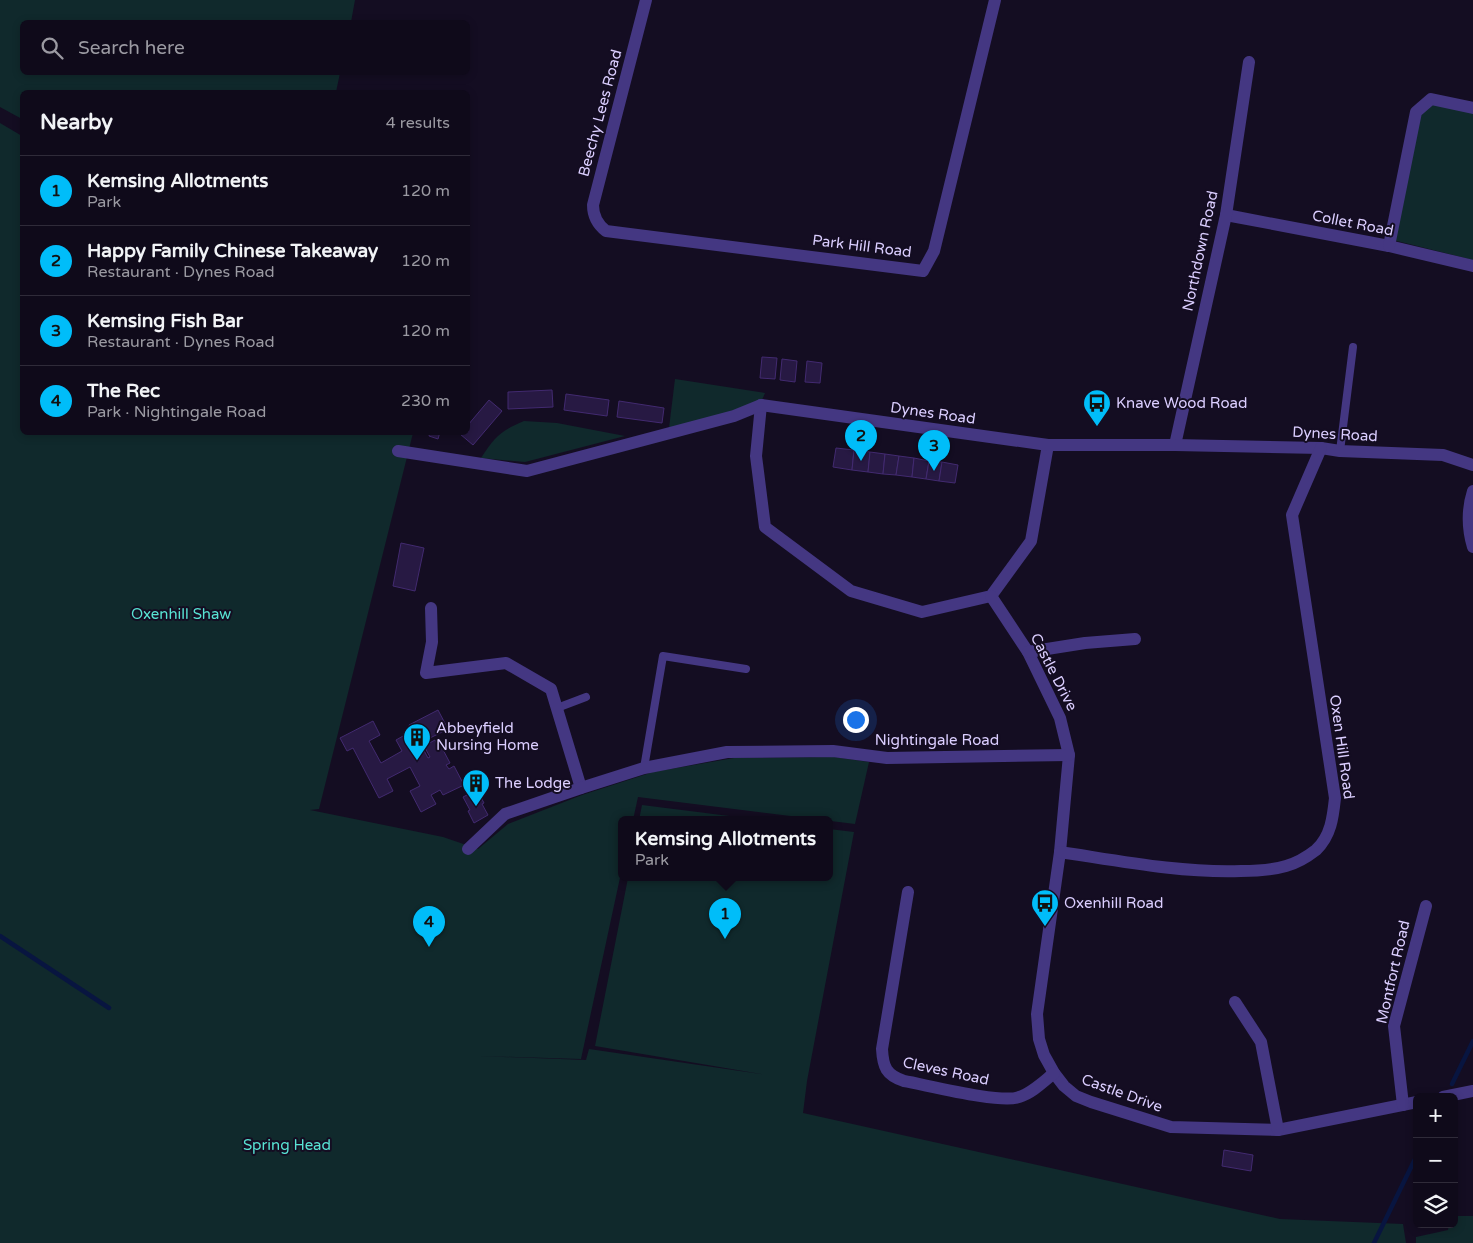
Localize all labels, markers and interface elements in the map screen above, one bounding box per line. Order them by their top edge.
search box [20,20,470,75]
icon: search [38,34,66,62]
text: Search here [78,37,185,59]
street label: Beechy Lees Road [574,48,626,178]
text: Nearby [40,110,113,135]
text: 4 results [386,113,450,133]
text: Kemsing Allotments [87,170,268,192]
text: 1 [51,181,61,201]
text: 120 m [401,181,450,201]
street label: Northdown Road [1178,189,1222,313]
text: Park [87,192,121,212]
street label: Collet Road [1311,206,1395,240]
street label: Park Hill Road [811,231,913,261]
text: Happy Family Chinese Takeaway [87,240,378,262]
text: 2 [51,251,61,271]
text: 120 m [401,251,450,271]
text: Restaurant · Dynes Road [87,262,275,282]
text: Kemsing Fish Bar [87,310,243,332]
text: 3 [51,321,61,341]
text: 120 m [401,321,450,341]
text: Restaurant · Dynes Road [87,332,275,352]
text: The Rec [87,380,160,402]
bus stop icon: Knave Wood Road [1082,388,1112,427]
text: 4 [51,391,61,411]
text: 230 m [401,391,450,411]
place label: Knave Wood Road [1116,394,1248,412]
street label: Dynes Road [889,398,977,428]
text: Park · Nightingale Road [87,402,266,422]
pin: 2 [845,420,877,461]
street label: Dynes Road [1292,423,1378,445]
pin: 3 [918,430,950,471]
park label: Oxenhill Shaw [131,605,231,623]
street label: Castle Drive [1027,630,1081,714]
street label: Oxen Hill Road [1326,694,1358,800]
your location [843,707,869,733]
place label: Abbeyfield Nursing Home [436,719,539,754]
building icon: Abbeyfield Nursing Home [402,722,432,761]
street label: Nightingale Road [875,731,999,749]
building icon: The Lodge [461,768,491,807]
place label: The Lodge [495,774,571,792]
popup [618,816,833,881]
text: Kemsing Allotments [635,828,816,850]
text: Park [635,850,669,870]
bus stop icon: Oxenhill Road [1030,888,1060,927]
place label: Oxenhill Road [1064,894,1163,912]
pin: 1 [709,898,741,939]
pin: 4 [413,906,445,947]
street label: Montfort Road [1372,919,1414,1025]
street label: Cleves Road [901,1053,991,1089]
street label: Castle Drive [1079,1070,1165,1116]
map controls [1413,1093,1458,1228]
button: + [1413,1093,1458,1138]
park label: Spring Head [243,1136,331,1154]
button: − [1413,1138,1458,1183]
button: layers [1413,1183,1458,1228]

